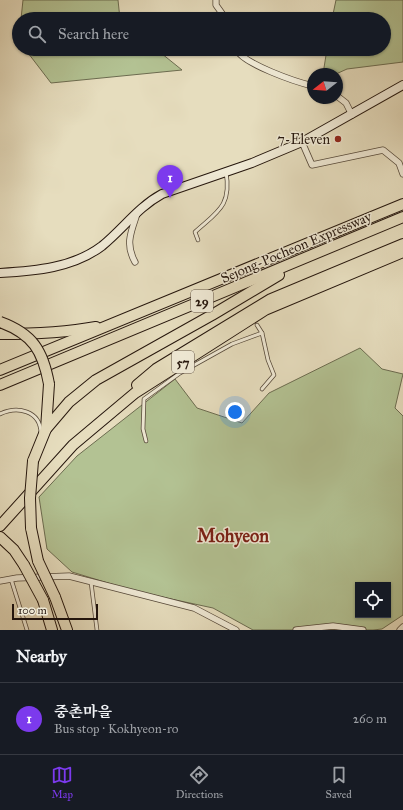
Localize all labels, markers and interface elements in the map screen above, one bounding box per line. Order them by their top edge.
search box [12,12,391,56]
icon: search [26,23,48,45]
text: Search here [58,25,129,43]
north arrow [307,68,343,104]
place label: 7-Eleven [277,131,330,148]
marker: 7-Eleven [333,134,343,144]
pin: 1 [157,165,183,198]
street label: Sejong-Pocheon Expressway [218,208,375,287]
road number: 29 [191,290,213,312]
road number: 57 [172,351,194,373]
your location [225,402,245,422]
district label: Mohyeon [197,525,269,548]
map controls [355,582,391,618]
button: locate [355,582,391,618]
scale bar [12,602,98,621]
text: 100 m [18,604,47,617]
text: Nearby [16,646,67,667]
text: 중촌마을 [54,703,112,721]
text: 1 [26,711,32,727]
text: 260 m [353,711,387,727]
text: Bus stop · Kokhyeon-ro [54,721,178,737]
tab: Map [51,764,73,801]
tab: Directions [176,764,223,801]
tab: Saved [326,764,352,801]

